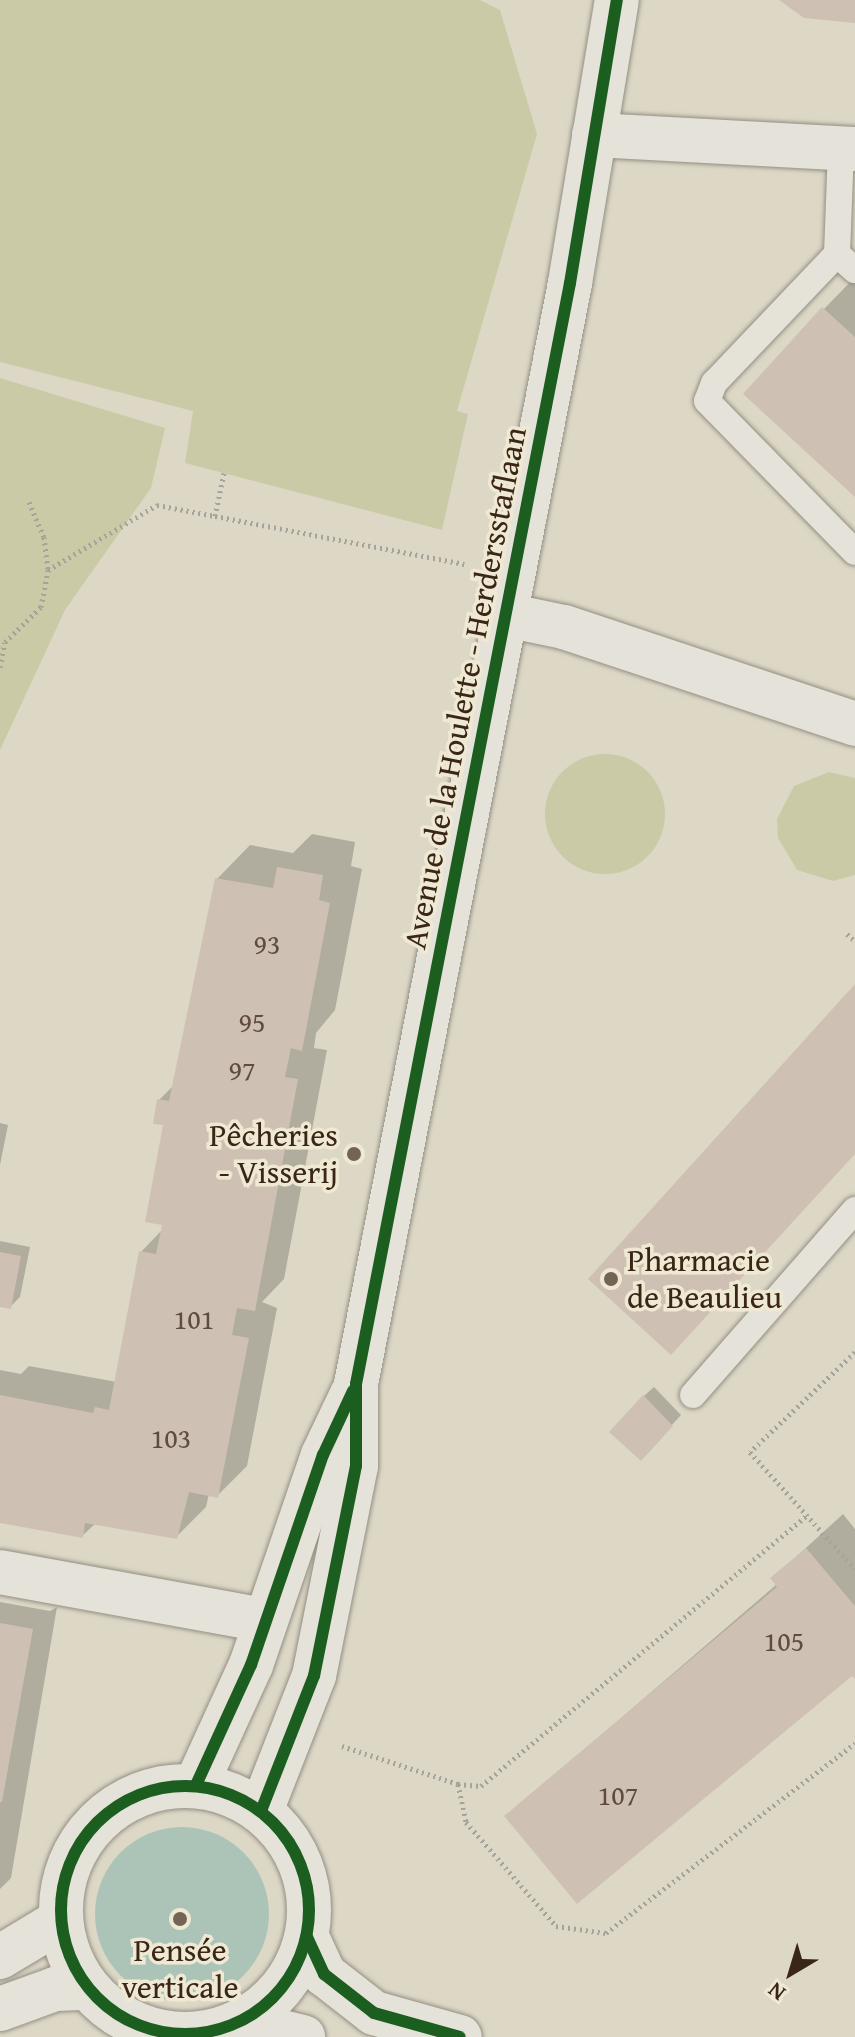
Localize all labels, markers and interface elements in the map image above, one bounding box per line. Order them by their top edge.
street label: Avenue de la Houlette - Herdersstaflaan [395,424,535,952]
house number: 93 [254,927,280,961]
house number: 95 [239,1005,265,1039]
house number: 97 [229,1053,255,1087]
place label: Pêcheries - Visserij [209,1117,338,1192]
marker: Pêcheries - Visserij [345,1145,363,1163]
place label: Pharmacie de Beaulieu [627,1242,782,1317]
marker: Pharmacie de Beaulieu [602,1270,620,1288]
house number: 101 [174,1302,214,1336]
house number: 103 [151,1421,191,1455]
house number: 105 [764,1624,804,1658]
house number: 107 [598,1778,638,1812]
marker: Pensée verticale [171,1910,189,1928]
place label: Pensée verticale [122,1932,238,2007]
north arrow [751,1933,831,2013]
text: N [761,1975,792,2009]

